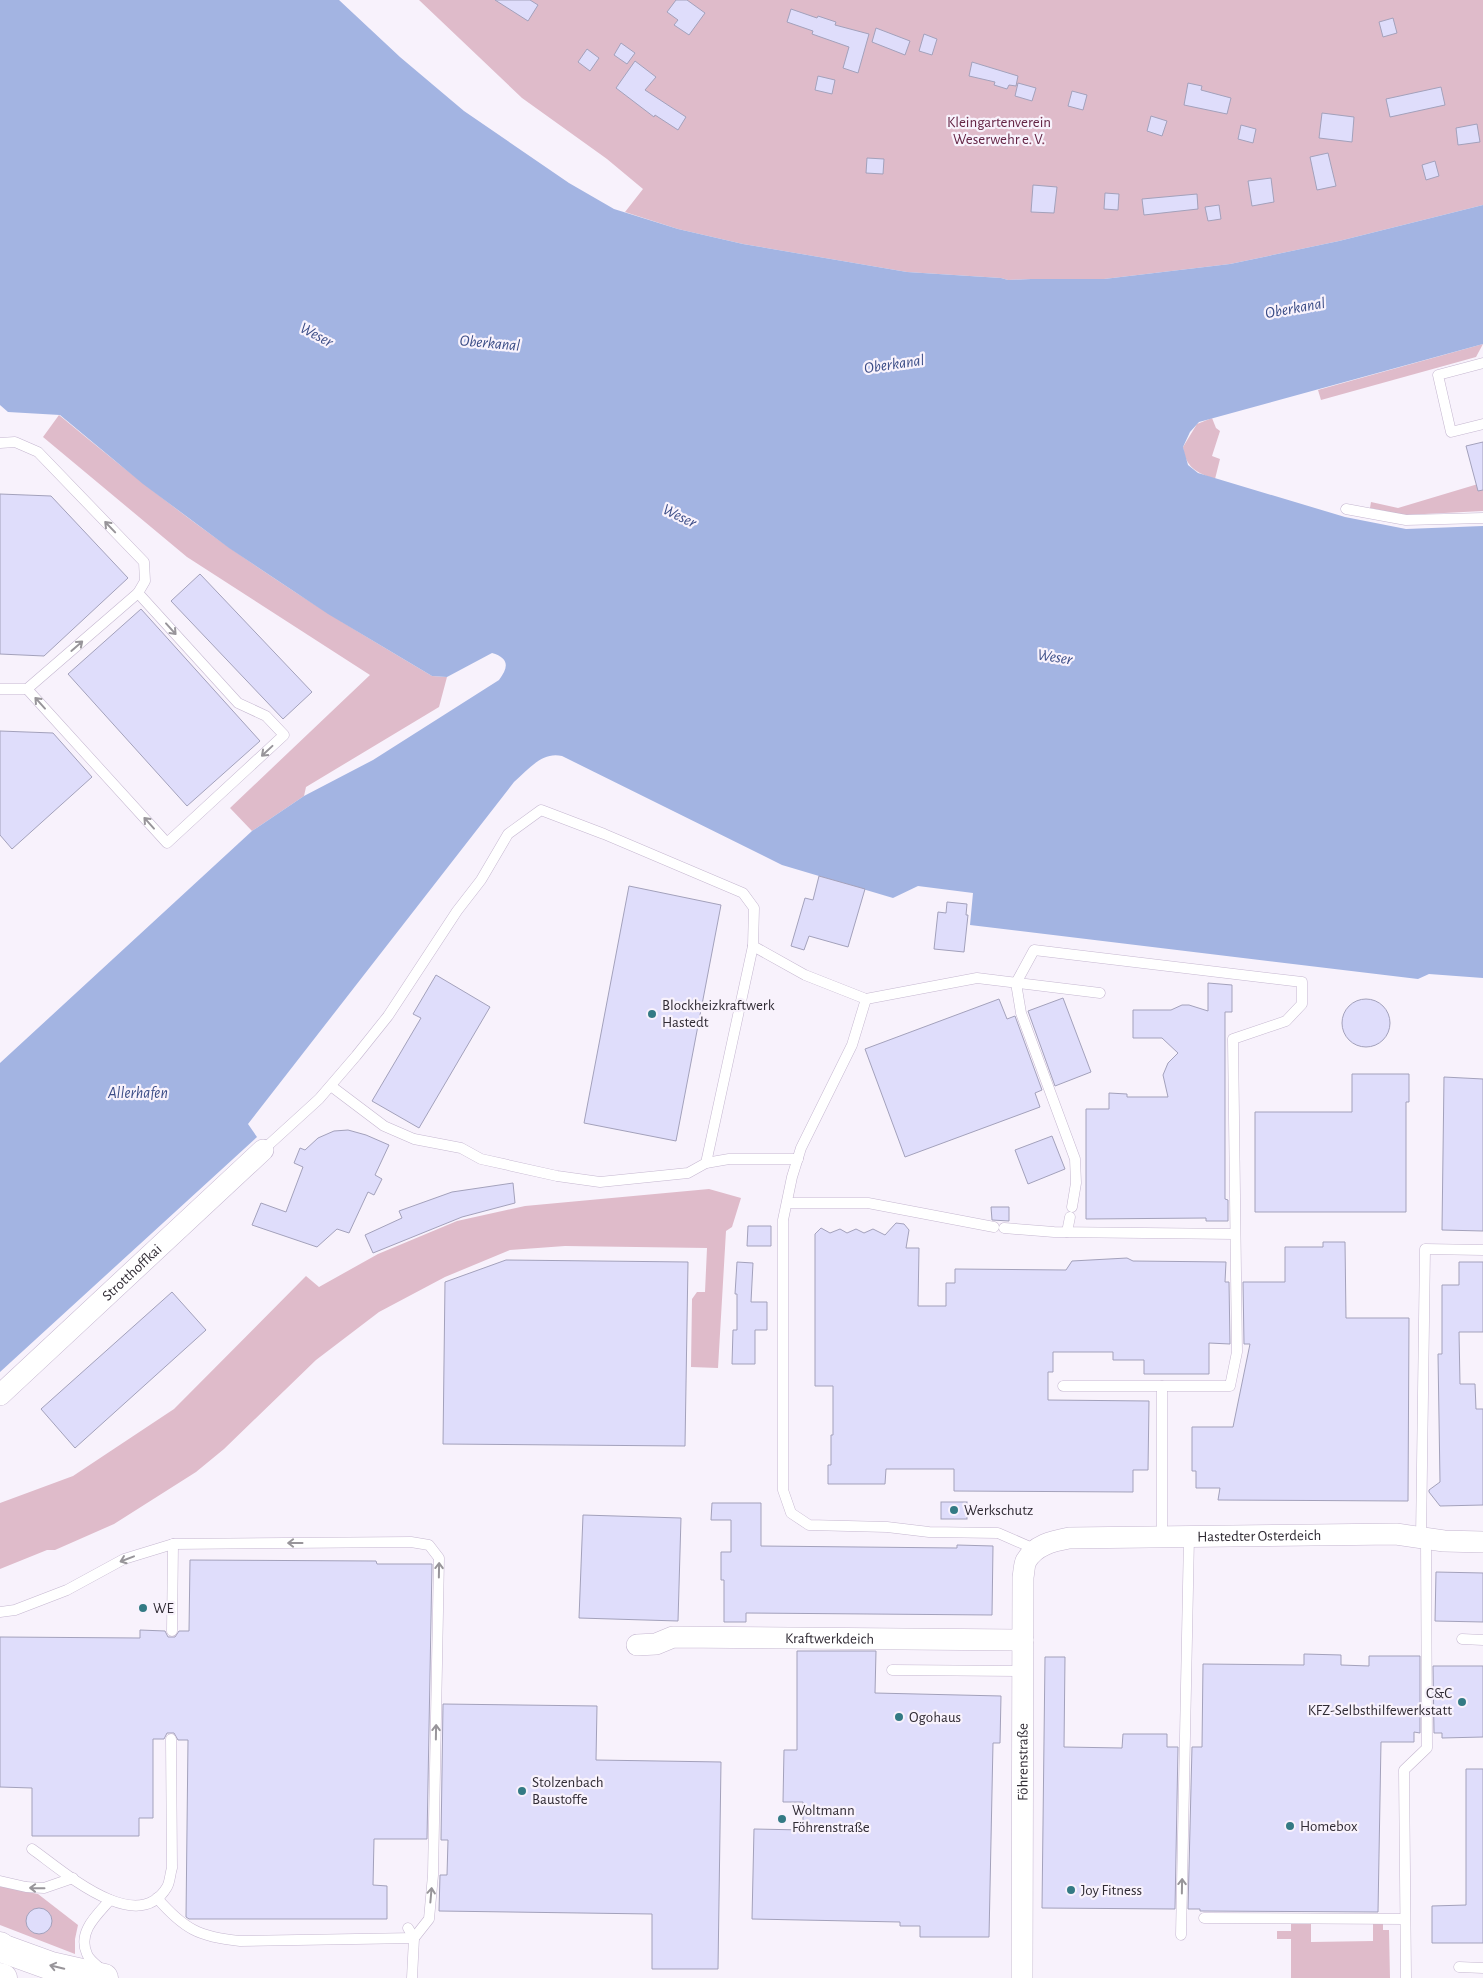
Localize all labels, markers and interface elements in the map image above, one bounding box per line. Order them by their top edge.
park label: Kleingartenverein Weserwehr e. V. [947,115,1051,147]
water label: Oberkanal [1264,295,1327,321]
water label: Weser [297,320,336,351]
water label: Oberkanal [459,332,521,354]
water label: Oberkanal [863,352,925,376]
water label: Weser [660,501,700,531]
one-way arrow [104,520,116,533]
one-way arrow [165,623,176,636]
one-way arrow [71,640,84,651]
water label: Weser [1036,646,1074,668]
one-way arrow [34,697,46,710]
one-way arrow [260,745,273,757]
one-way arrow [143,817,155,830]
place label: Blockheizkraftwerk Hastedt [662,998,775,1030]
marker: Blockheizkraftwerk Hastedt [646,1008,658,1020]
water label: Allerhafen [107,1085,168,1101]
street label: Strotthoffkai [99,1242,165,1304]
place label: Werkschutz [964,1503,1033,1518]
marker: Werkschutz [948,1504,960,1516]
street label: Hastedter Osterdeich [1197,1528,1321,1544]
one-way arrow [287,1538,304,1548]
one-way arrow [119,1555,134,1564]
one-way arrow [434,1562,444,1578]
place label: WE [153,1601,174,1616]
marker: WE [137,1602,149,1614]
street label: Kraftwerkdeich [785,1631,874,1647]
place label: C&C KFZ-Selbsthilfewerkstatt [1308,1686,1452,1718]
marker: C&C KFZ-Selbsthilfewerkstatt [1456,1696,1468,1708]
place label: Ogohaus [909,1710,961,1725]
marker: Ogohaus [893,1711,905,1723]
street label: Föhrenstraße [1015,1723,1031,1801]
one-way arrow [431,1724,441,1740]
place label: Stolzenbach Baustoffe [532,1775,604,1807]
marker: Stolzenbach Baustoffe [516,1785,528,1797]
place label: Woltmann Föhrenstraße [792,1803,870,1835]
marker: Woltmann Föhrenstraße [776,1813,788,1825]
place label: Homebox [1300,1819,1358,1834]
marker: Homebox [1284,1820,1296,1832]
one-way arrow [1177,1879,1187,1895]
one-way arrow [29,1883,45,1892]
place label: Joy Fitness [1081,1883,1142,1898]
marker: Joy Fitness [1065,1884,1077,1896]
one-way arrow [426,1887,436,1903]
one-way arrow [49,1962,65,1971]

